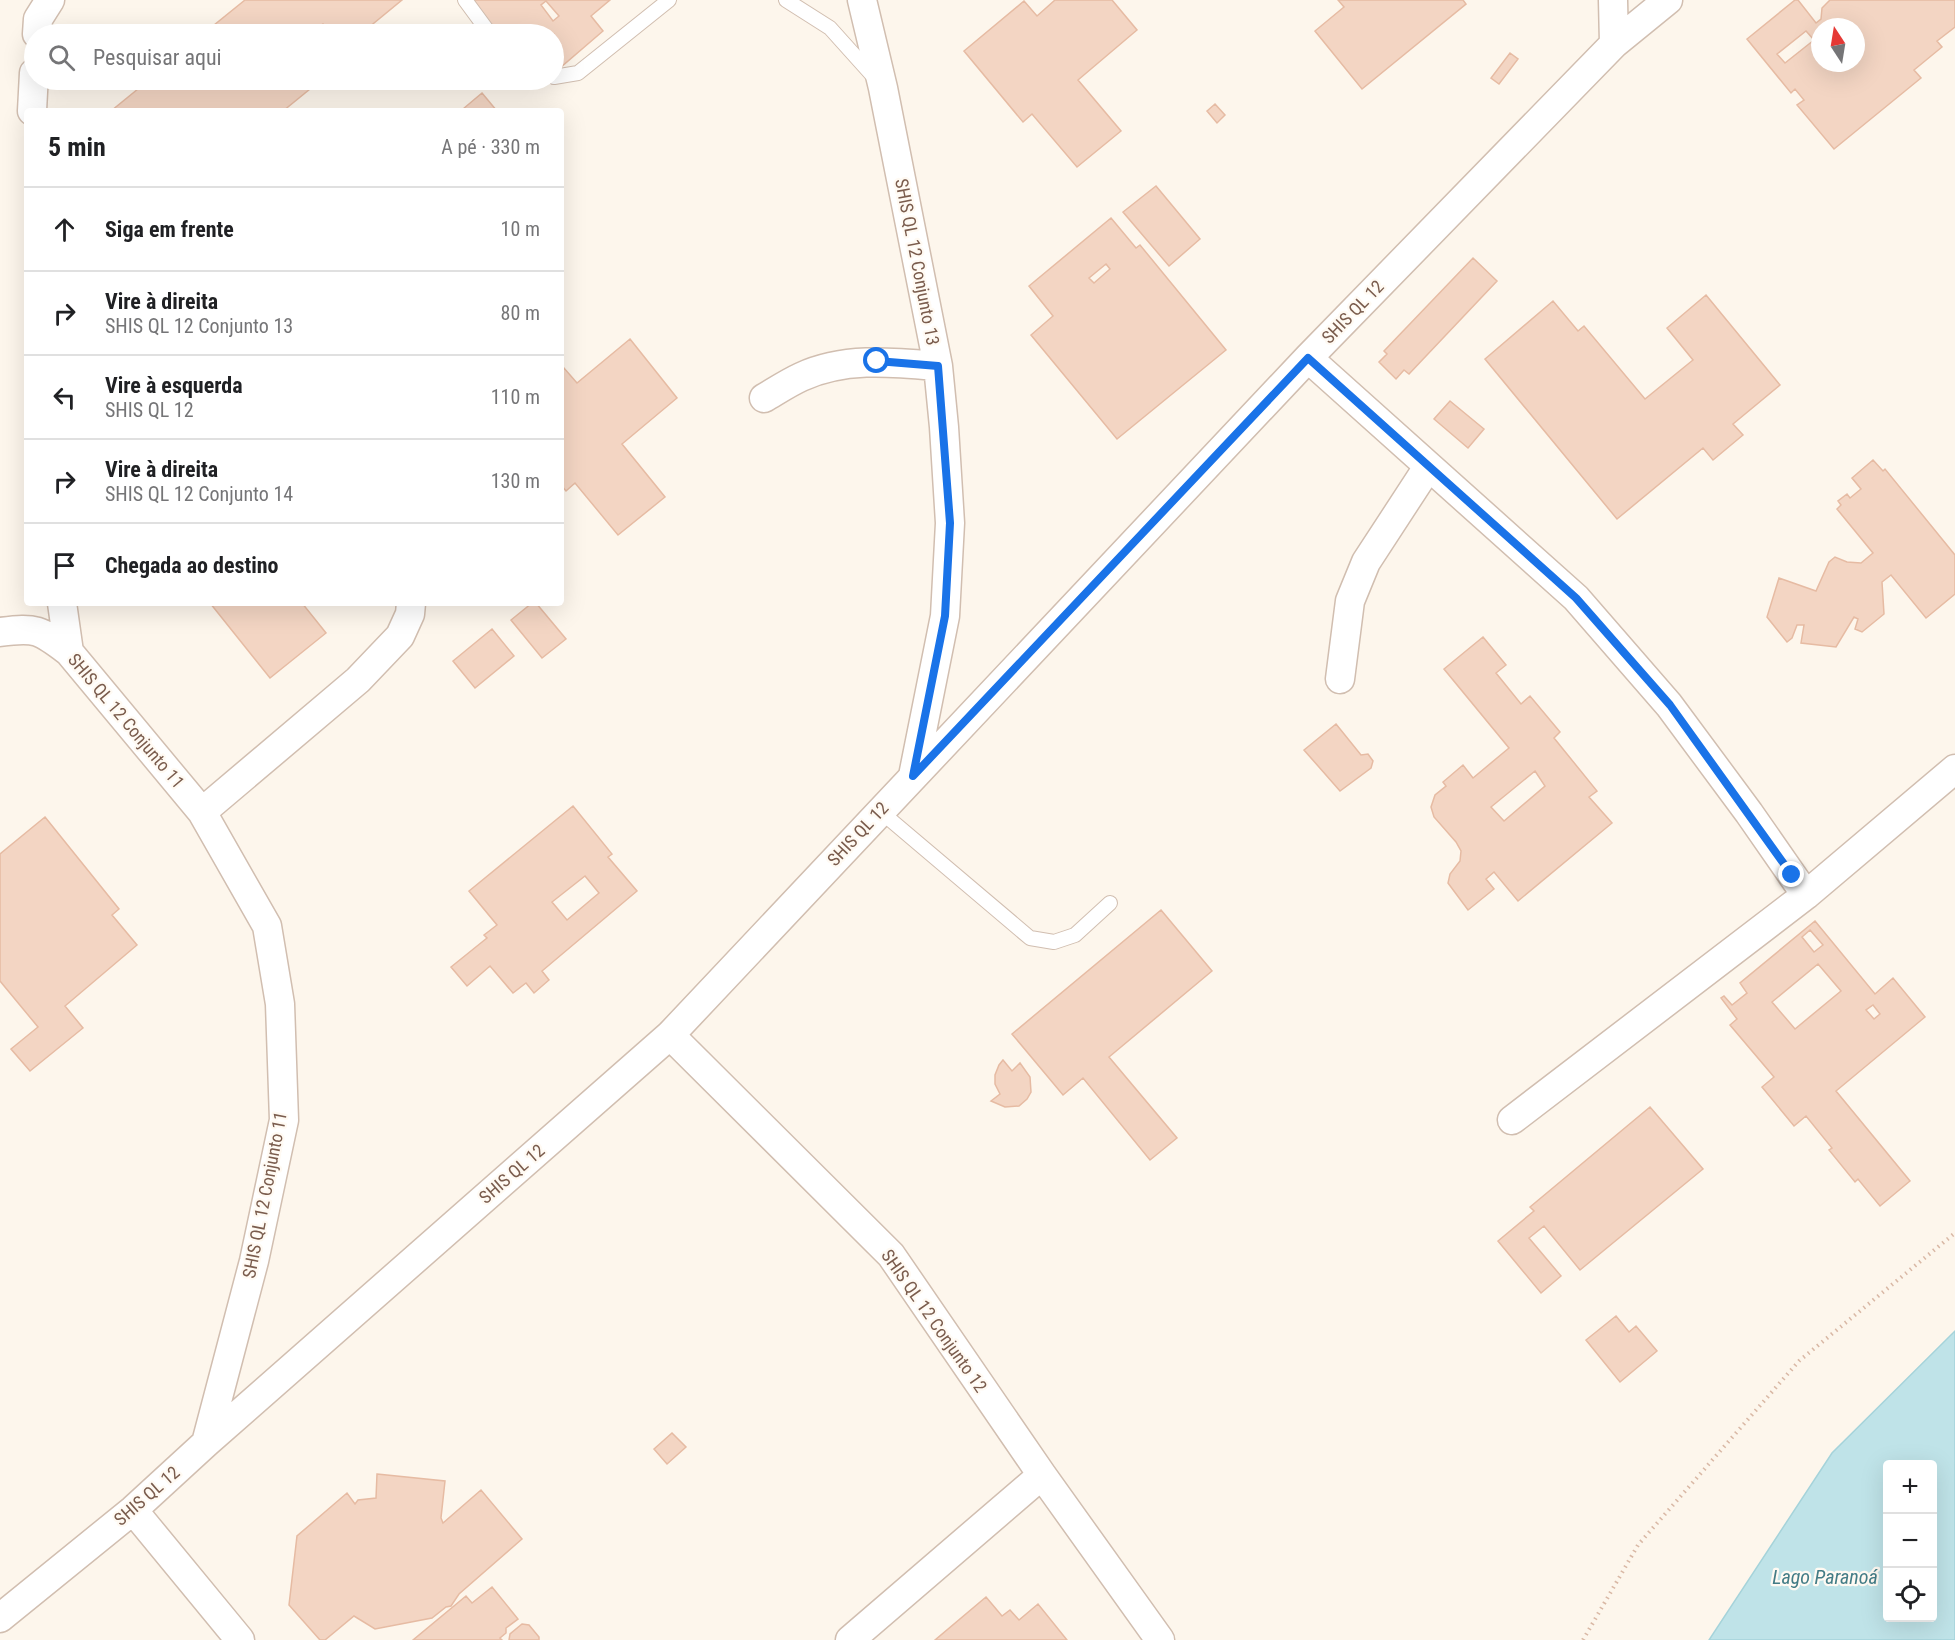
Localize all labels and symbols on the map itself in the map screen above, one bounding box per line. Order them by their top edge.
north arrow [1811,18,1865,72]
street label: SHIS QL 12 Conjunto 13 [891,177,944,347]
street label: SHIS QL 12 [1317,276,1388,348]
route start [863,347,889,373]
street label: SHIS QL 12 Conjunto 11 [64,649,189,792]
street label: SHIS QL 12 [823,797,893,870]
route end [1778,861,1804,887]
street label: SHIS QL 12 Conjunto 11 [238,1110,291,1280]
street label: SHIS QL 12 [475,1139,549,1208]
street label: SHIS QL 12 Conjunto 12 [877,1245,992,1396]
street label: SHIS QL 12 [110,1461,184,1530]
water label: Lago Paranoá [1772,1565,1878,1589]

